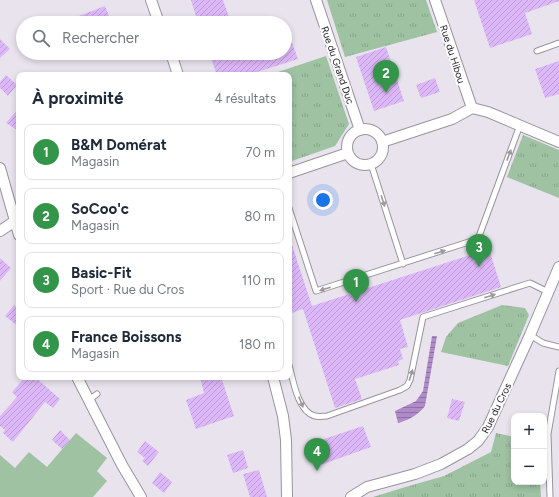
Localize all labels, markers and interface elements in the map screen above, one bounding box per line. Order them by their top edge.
search box [16,16,292,60]
street label: Rue du Hibou [437,23,468,85]
street label: Rue du Grand Duc [318,24,357,106]
icon: search [30,27,52,49]
text: Rechercher [62,29,139,47]
pin: 2 [373,60,399,93]
text: À proximité [32,88,123,108]
text: 4 résultats [215,91,276,106]
text: B&M Domérat [71,136,167,154]
text: 1 [43,145,49,160]
text: 70 m [245,145,275,160]
one-way arrow [506,149,512,161]
text: Magasin [71,154,119,169]
your location [313,190,333,210]
one-way arrow [380,195,386,207]
text: SoCoo'c [71,200,129,218]
text: 2 [42,209,50,224]
text: 80 m [244,209,275,224]
text: Magasin [71,218,119,233]
pin: 3 [466,234,492,267]
one-way arrow [434,249,446,255]
text: Basic-Fit [71,264,132,282]
pin: 1 [343,269,369,302]
text: 3 [42,273,50,288]
text: 110 m [242,273,275,288]
text: Sport · Rue du Cros [71,282,184,297]
one-way arrow [319,286,331,292]
one-way arrow [485,293,497,299]
text: France Boissons [71,328,181,346]
text: 4 [42,337,50,352]
text: 180 m [239,337,275,352]
text: Magasin [71,346,119,361]
one-way arrow [408,369,414,381]
street label: Rue du Cros [479,380,514,436]
one-way arrow [298,397,304,408]
map controls [511,413,547,485]
button: + [511,413,547,449]
pin: 4 [304,438,330,471]
button: − [511,449,547,485]

